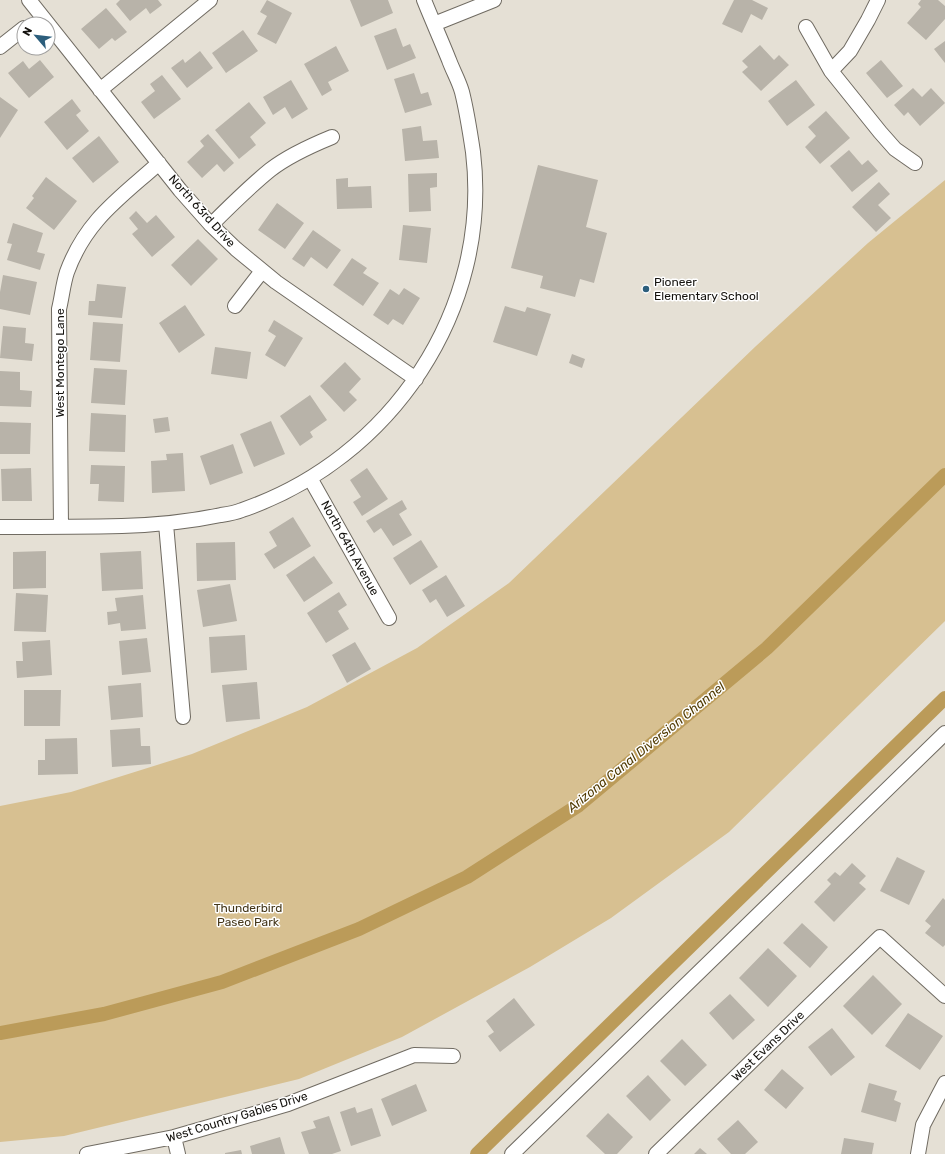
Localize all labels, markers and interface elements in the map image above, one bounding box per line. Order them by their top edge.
north arrow [16,16,56,56]
text: N [20,25,35,38]
street label: North 63rd Drive [166,172,238,250]
place label: Pioneer Elementary School [654,275,759,303]
marker: Pioneer Elementary School [641,284,651,294]
street label: West Montego Lane [53,308,67,418]
street label: North 64th Avenue [318,498,382,598]
water label: Arizona Canal Diversion Channel [564,678,728,816]
park label: Thunderbird Paseo Park [214,901,282,929]
street label: West Evans Drive [729,1008,807,1084]
street label: West Country Gables Drive [165,1089,310,1145]

